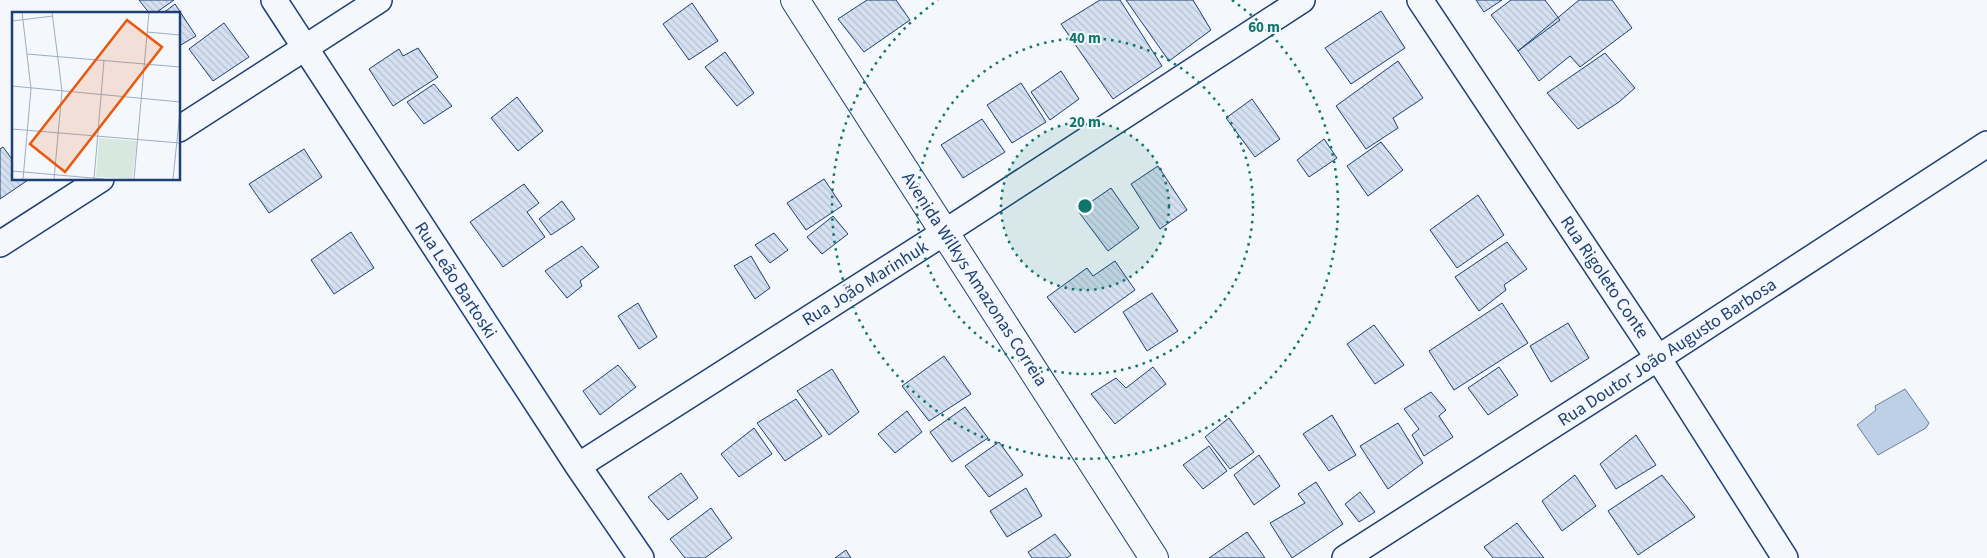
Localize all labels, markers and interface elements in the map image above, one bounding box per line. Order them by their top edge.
inset map [12,12,180,180]
text: 60 m [1248,17,1280,38]
text: 40 m [1069,28,1101,49]
text: 20 m [1069,112,1101,133]
street label: Avenida Wilkys Amazonas Correia [896,167,1053,391]
centre of rings [1076,197,1094,215]
street label: Rua Rigoleto Conte [1554,211,1655,344]
street label: Rua Leão Bartoski [408,217,503,344]
street label: Rua João Marinhuk [797,235,933,332]
street label: Rua Doutor João Augusto Barbosa [1553,272,1782,433]

